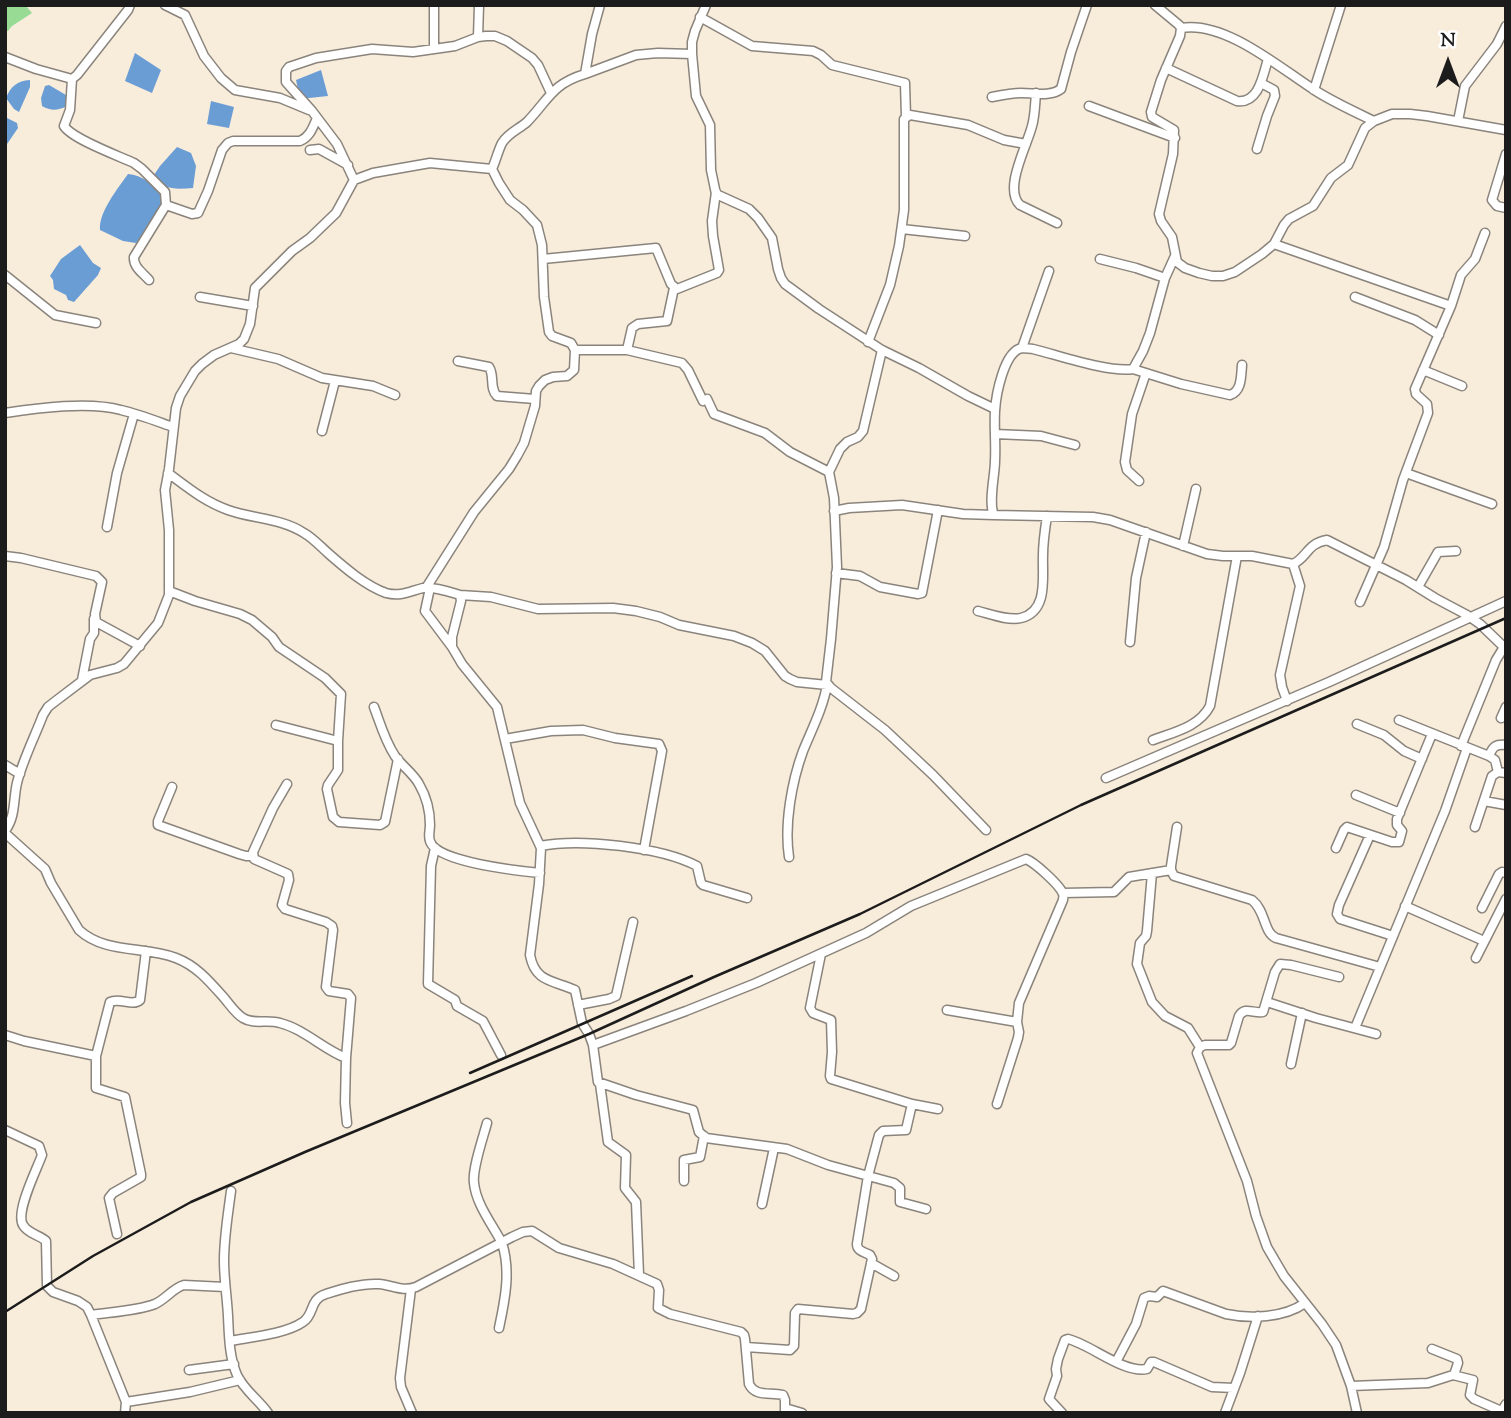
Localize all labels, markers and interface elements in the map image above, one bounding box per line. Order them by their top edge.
north arrow [1413,28,1483,98]
text: N [1440,28,1456,55]

